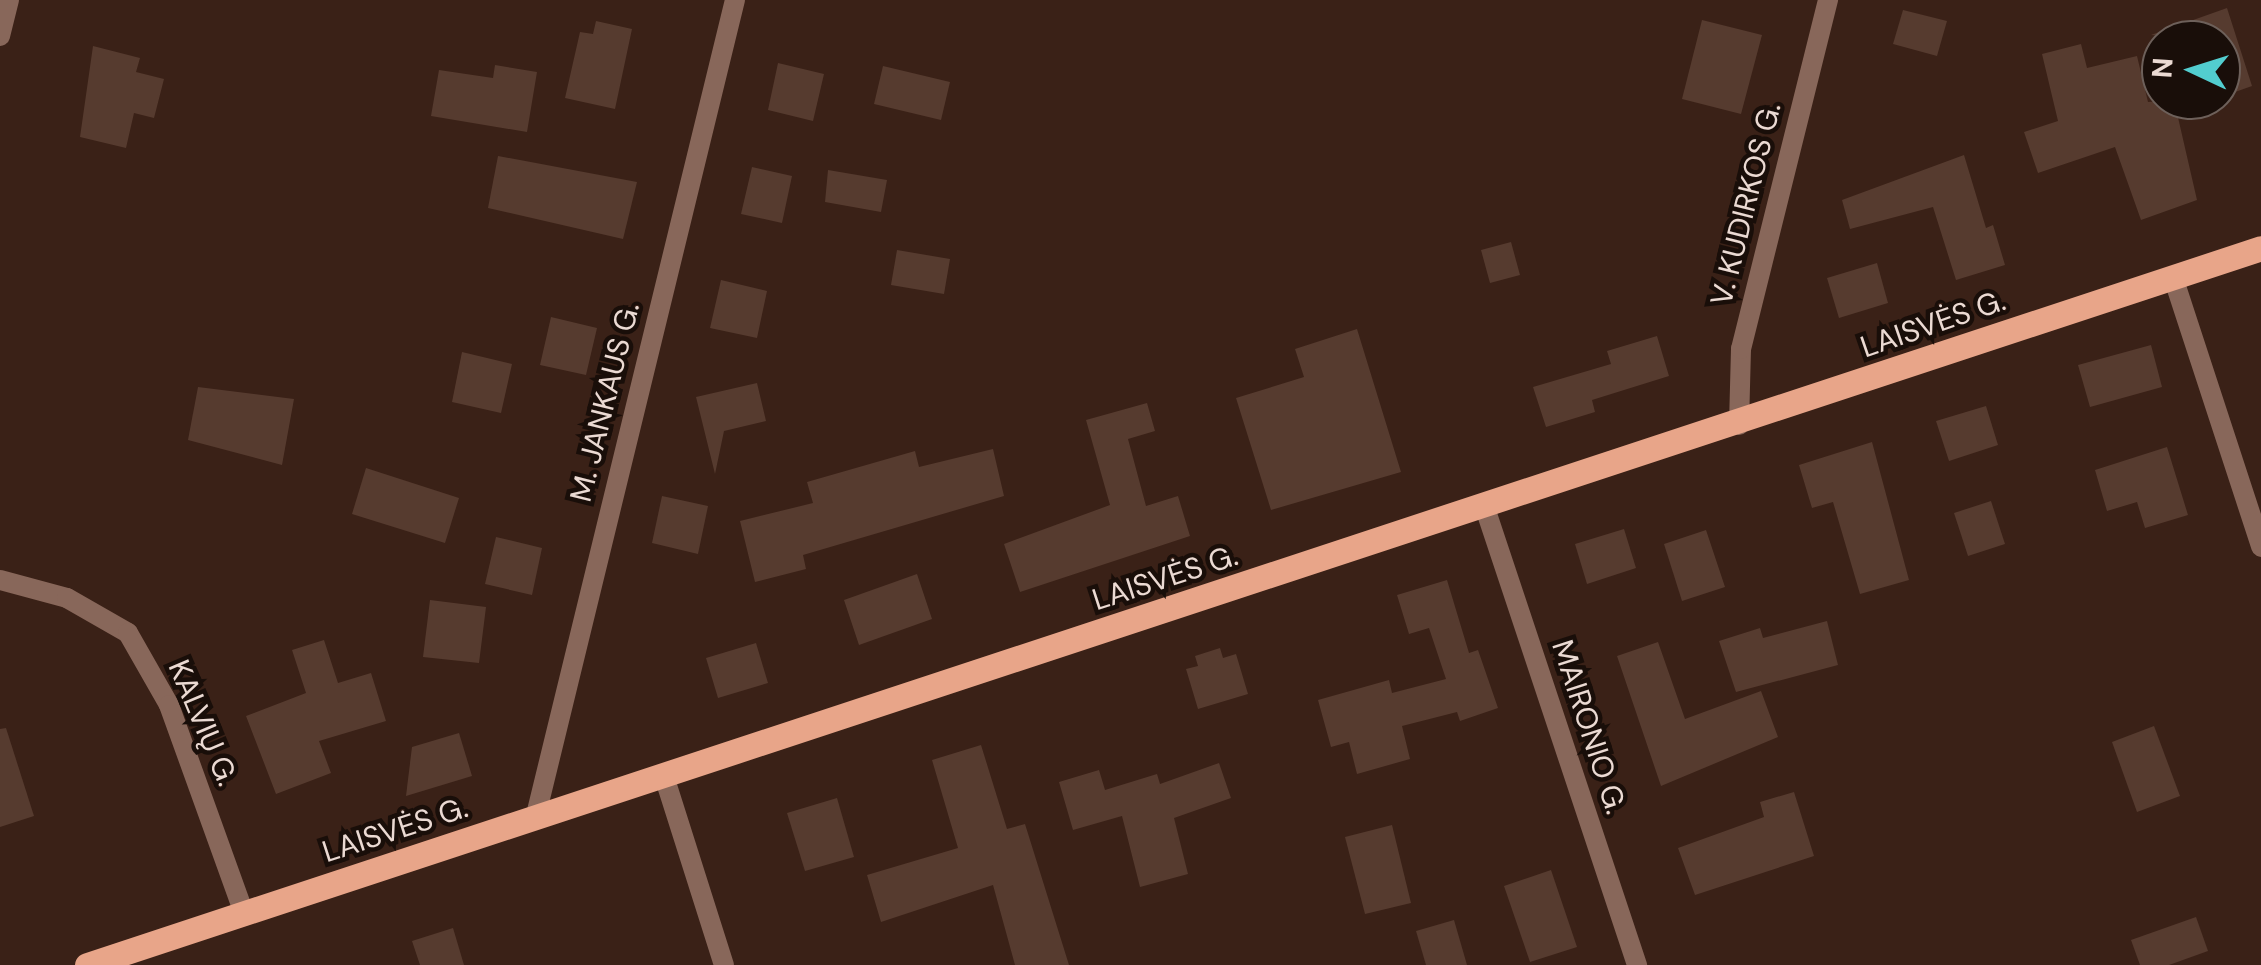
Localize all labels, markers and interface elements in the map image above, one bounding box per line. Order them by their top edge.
north arrow [2141,20,2241,120]
text: N [2143,57,2182,79]
street label: V. KUDIRKOS G. [1703,99,1789,309]
street label: LAISVĖS G. [1856,282,2010,366]
street label: M. JANKAUS G. [563,299,647,505]
street label: LAISVĖS G. [1088,538,1242,618]
street label: MAIRONIO G. [1544,635,1634,819]
street label: KALVIŲ G. [160,655,246,791]
street label: LAISVĖS G. [318,790,472,870]

